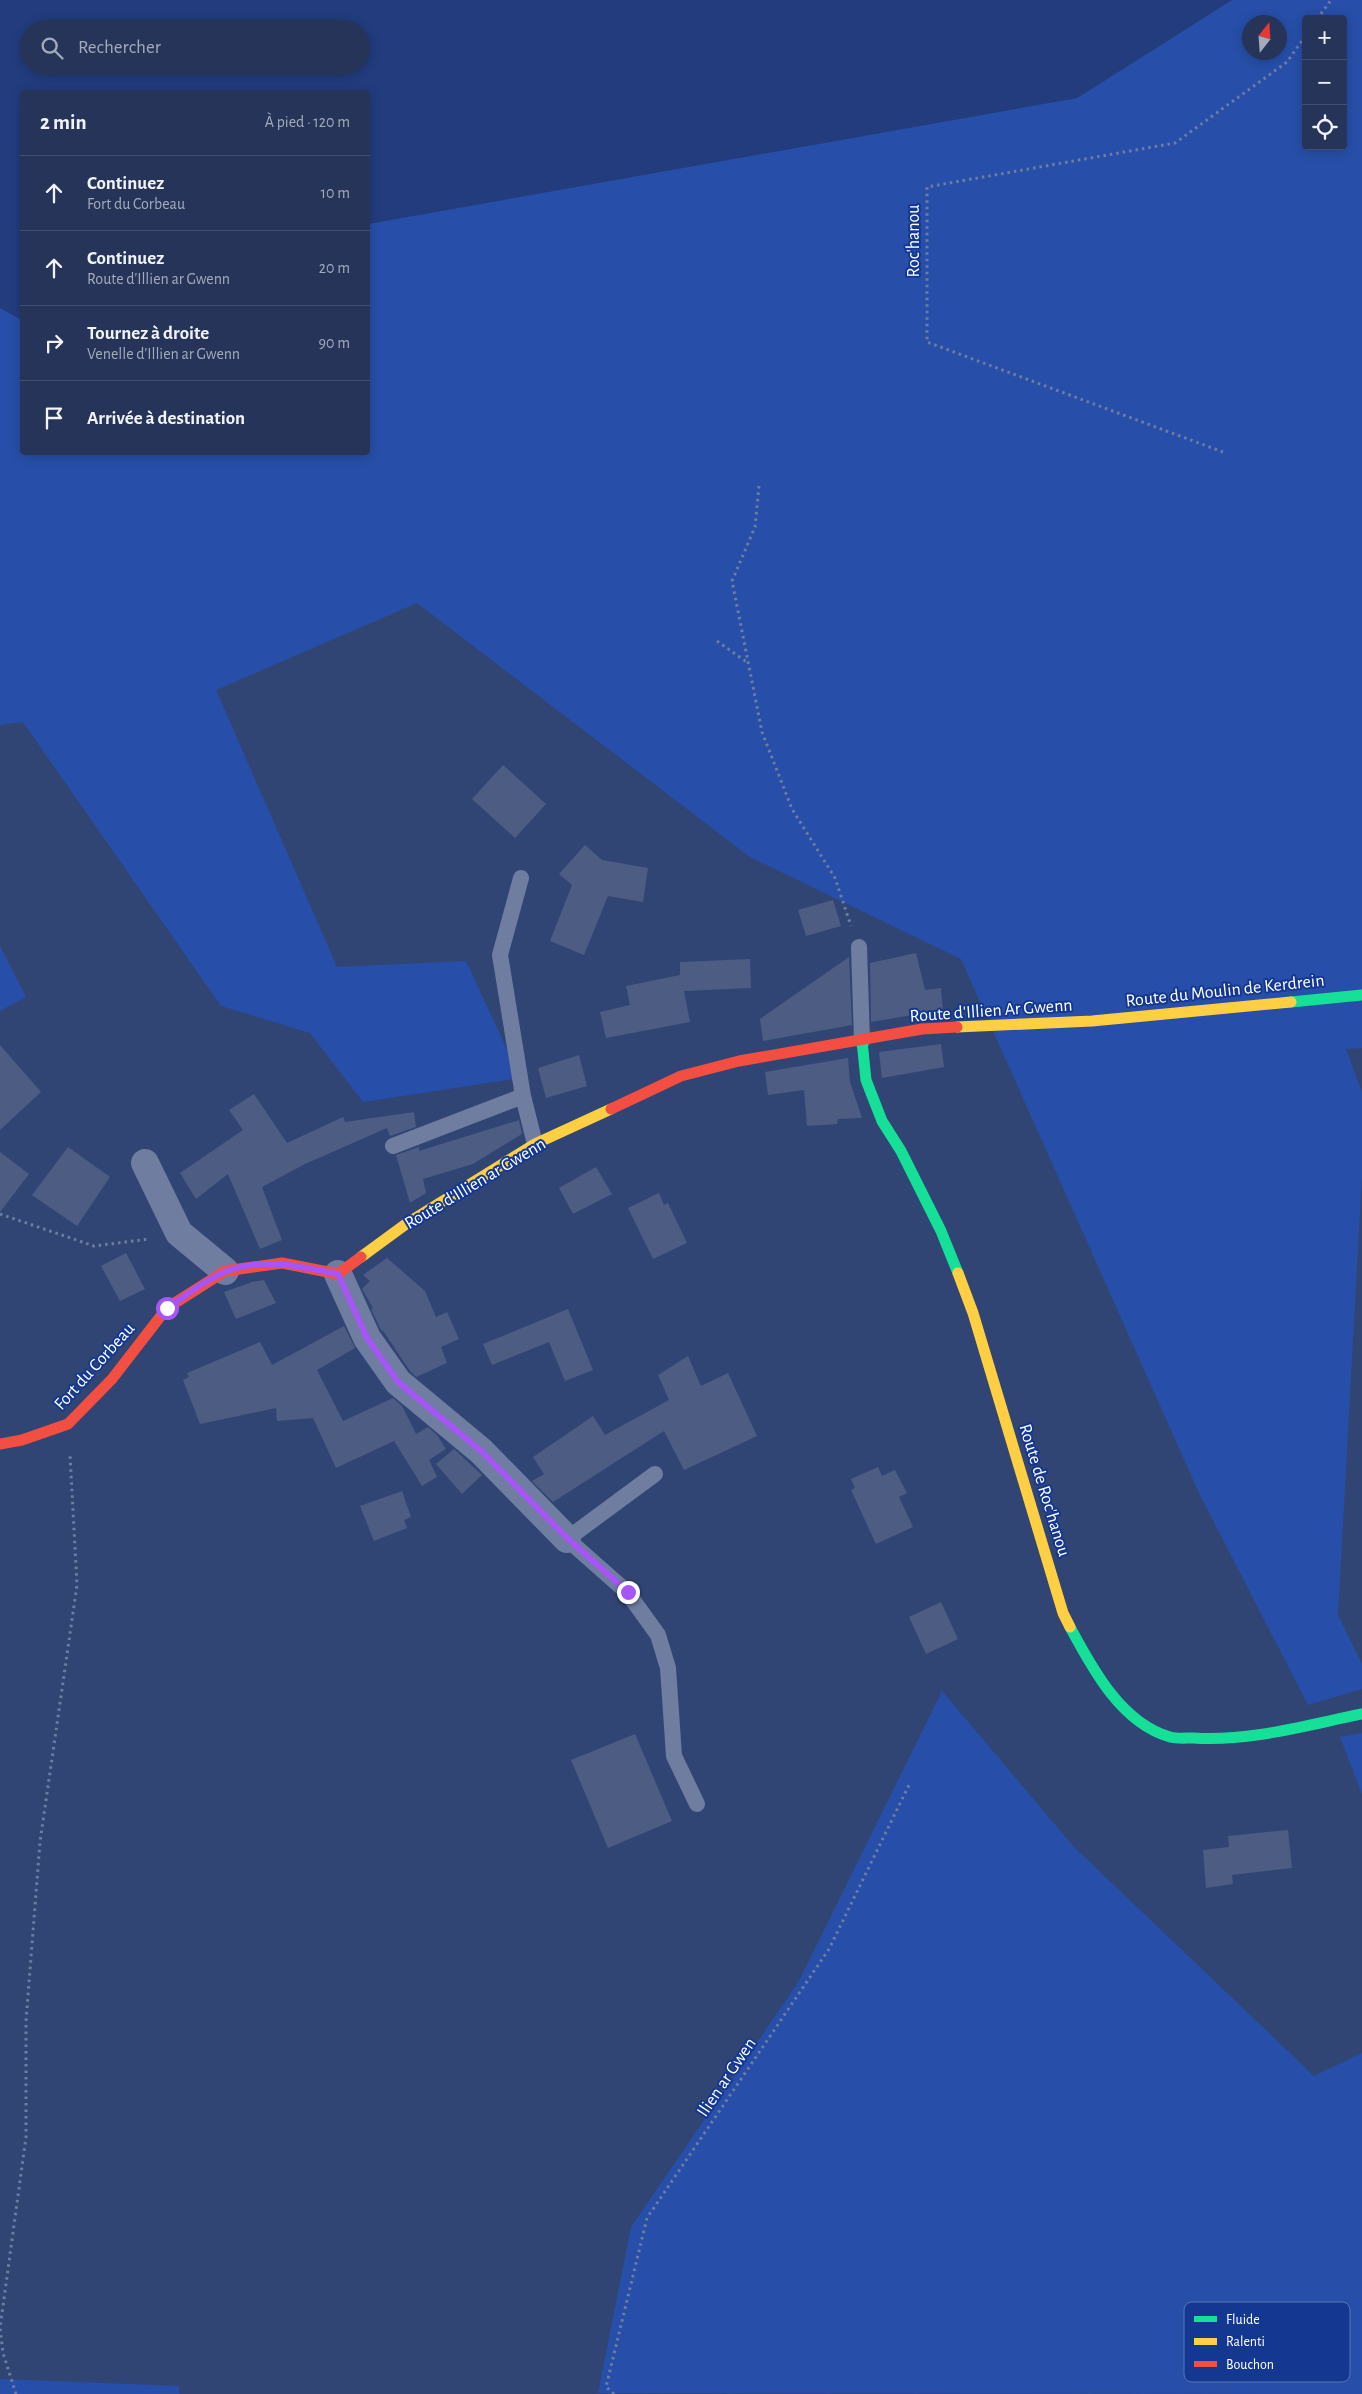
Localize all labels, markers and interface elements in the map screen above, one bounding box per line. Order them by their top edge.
north arrow [1242,15,1287,60]
map controls [1302,15,1347,150]
button: + [1302,15,1347,60]
search box [20,20,370,75]
icon: search [38,34,66,62]
text: Rechercher [78,38,161,57]
button: − [1302,60,1347,105]
button: locate [1302,105,1347,150]
text: 2 min [40,112,87,133]
text: À pied · 120 m [265,114,350,130]
text: Continuez [87,174,164,193]
icon: ahead [40,179,68,207]
text: 10 m [321,185,350,201]
text: Fort du Corbeau [87,196,185,212]
street label: Roc'hanou [905,205,923,277]
text: Continuez [87,249,164,268]
icon: ahead [40,254,68,282]
text: 20 m [319,260,350,276]
text: Route d'Illien ar Gwenn [87,271,230,287]
text: Tournez à droite [87,324,209,343]
icon: right [40,329,68,357]
text: 90 m [319,335,350,351]
text: Venelle d'Illien ar Gwenn [87,346,240,362]
icon: arrive [40,404,68,432]
text: Arrivée à destination [87,409,245,428]
street label: Route du Moulin de Kerdrein [1125,972,1325,1010]
street label: Route d'Illien Ar Gwenn [909,996,1073,1026]
street label: Route d'Illien ar Gwenn [402,1135,549,1233]
route start [156,1297,179,1320]
street label: Fort du Corbeau [51,1320,138,1414]
street label: Route de Roc'hanou [1015,1422,1073,1559]
route end [617,1581,640,1604]
street label: Ilien ar Gwen [694,2035,760,2120]
legend [1184,2302,1350,2382]
text: Fluide [1226,2313,1260,2327]
text: Ralenti [1226,2335,1265,2349]
text: Bouchon [1226,2358,1274,2372]

